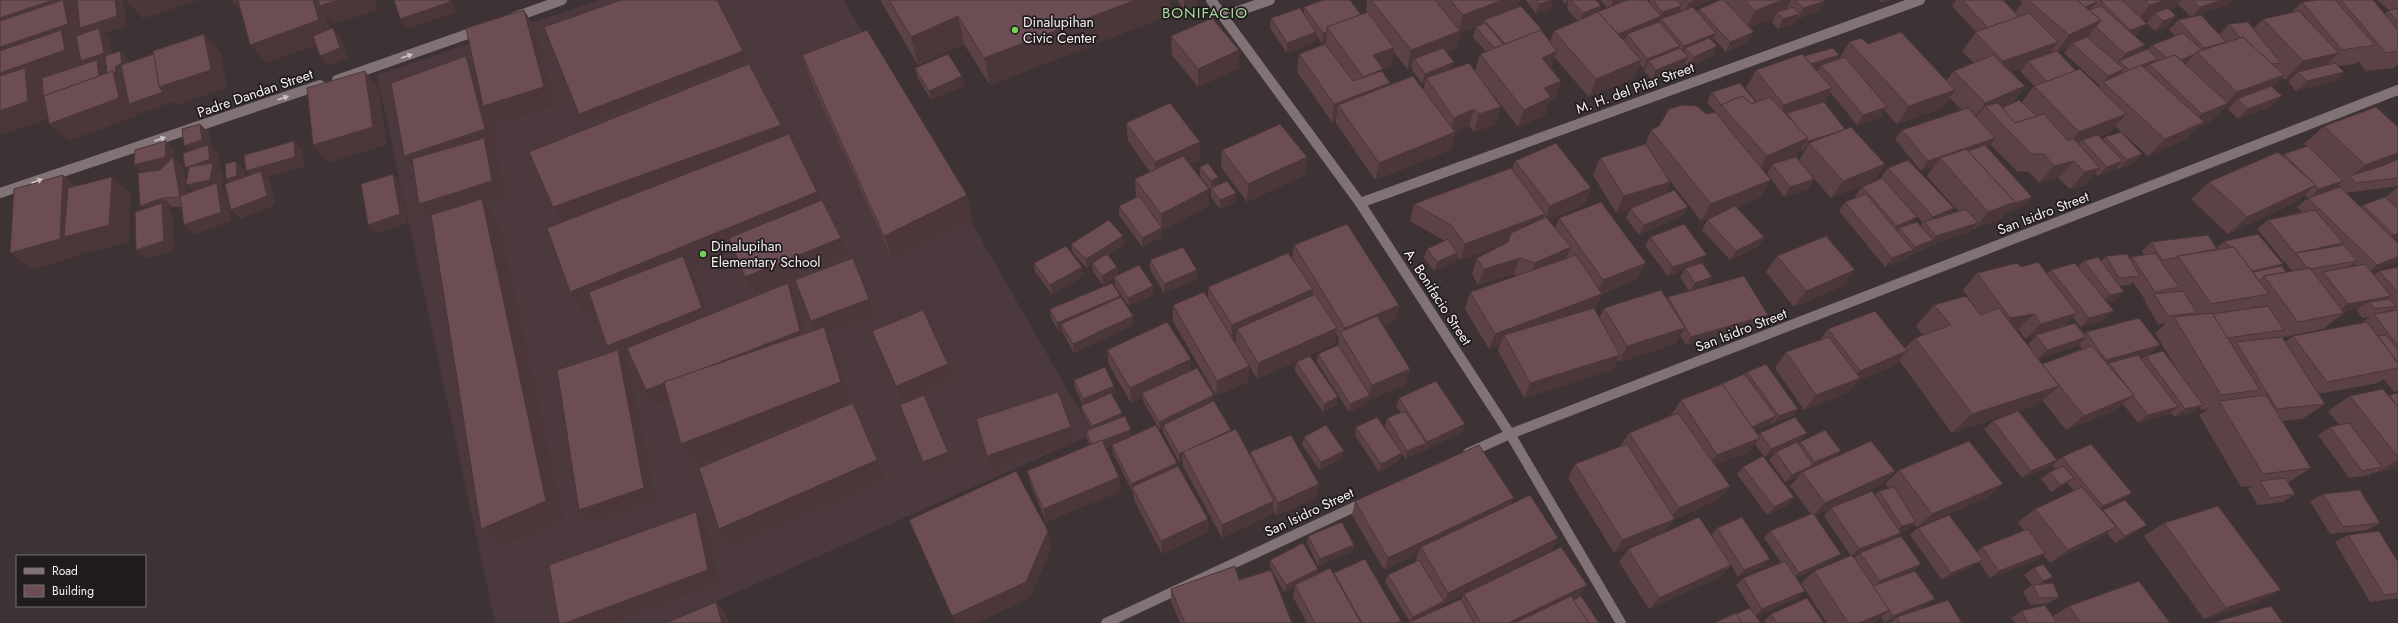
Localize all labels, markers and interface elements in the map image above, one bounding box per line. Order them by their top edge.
district label: BONIFACIO [1162,2,1248,24]
place label: Dinalupihan Civic Center [1023,12,1097,48]
marker: Dinalupihan Civic Center [1010,25,1020,35]
one-way arrow [401,53,413,59]
street label: M. H. del Pilar Street [1573,57,1697,119]
street label: Padre Dandan Street [194,64,316,122]
one-way arrow [278,95,290,101]
one-way arrow [155,136,167,142]
one-way arrow [31,177,43,183]
street label: San Isidro Street [1994,186,2092,240]
place label: Dinalupihan Elementary School [711,236,821,272]
street label: A. Bonifacio Street [1399,245,1477,349]
marker: Dinalupihan Elementary School [698,249,708,259]
street label: San Isidro Street [1692,303,1790,357]
street label: San Isidro Street [1261,482,1358,541]
legend [16,555,146,607]
text: Road [52,562,78,580]
text: Building [52,582,94,600]

